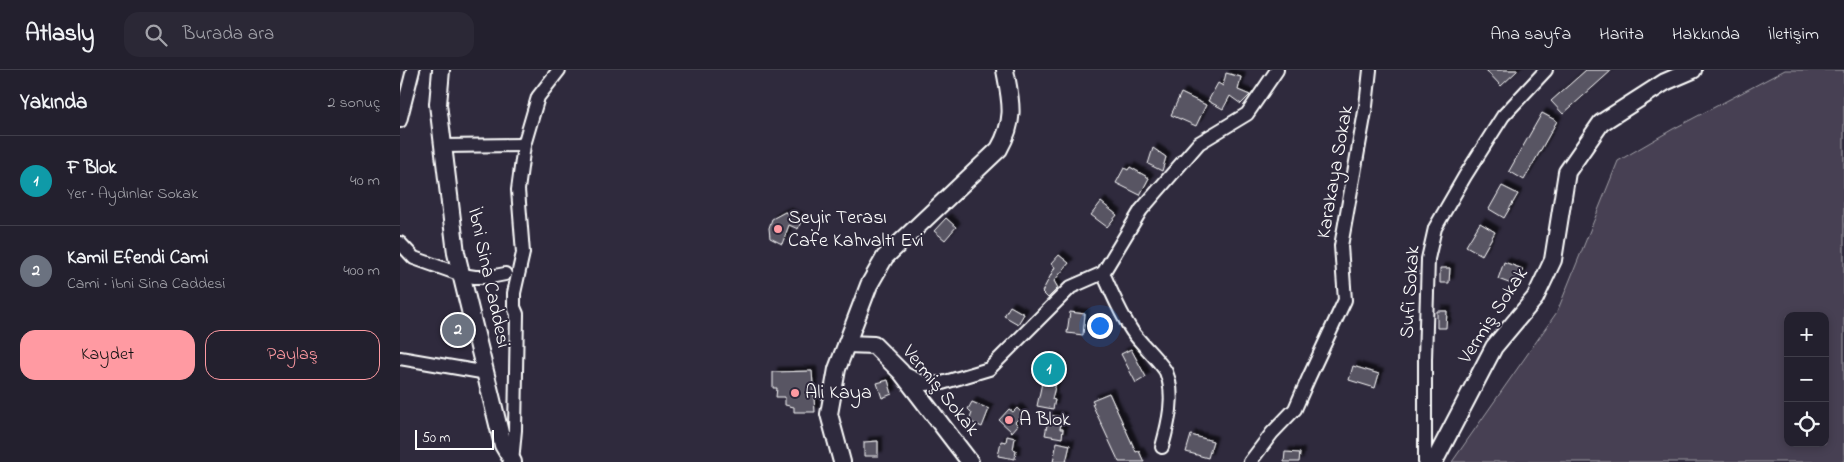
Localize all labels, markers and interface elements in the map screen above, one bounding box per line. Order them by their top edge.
search box [124,12,474,57]
text: Atlasly [25,17,94,52]
icon: search [142,21,170,49]
text: Burada ara [182,21,274,48]
text: Ana sayfa [1490,22,1571,48]
text: Harita [1599,22,1644,48]
text: Hakkında [1672,22,1740,48]
text: İletişim [1768,22,1819,48]
text: Yakında [20,88,87,118]
text: 2 sonuç [327,91,380,115]
street label: Karakaya Sokak [1310,103,1362,241]
text: F Blok [67,155,117,182]
text: 1 [33,169,39,193]
text: 40 m [350,169,380,193]
text: Yer · Aydınlar Sokak [67,182,198,206]
place label: Seyir Terası Cafe Kahvaltı Evi [788,204,924,256]
street label: İbni Sina Caddesi [459,205,517,351]
marker: Seyir Terası Cafe Kahvaltı Evi [772,223,784,235]
street label: Sufi Sokak [1393,244,1429,339]
text: Kamil Efendi Cami [67,245,209,272]
text: 2 [32,259,40,283]
text: 400 m [343,259,380,283]
street label: Vermiş Sokak [1451,262,1536,371]
text: Cami · İbni Sina Caddesi [67,272,225,296]
pin: 2 [442,311,474,349]
map controls [1784,312,1829,447]
button: + [1784,312,1829,357]
your location [1087,313,1113,339]
button: Kaydet [20,330,195,380]
button: Paylaş [205,330,380,380]
street label: Vermiş Sokak [894,338,986,443]
pin: 1 [1033,350,1065,388]
button: − [1784,357,1829,402]
place label: Ali Kaya [805,379,872,408]
marker: Ali Kaya [789,387,801,399]
button: locate [1784,402,1829,447]
place label: A Blok [1019,406,1071,435]
marker: A Blok [1003,414,1015,426]
scale bar [415,427,494,450]
text: 50 m [422,428,450,449]

